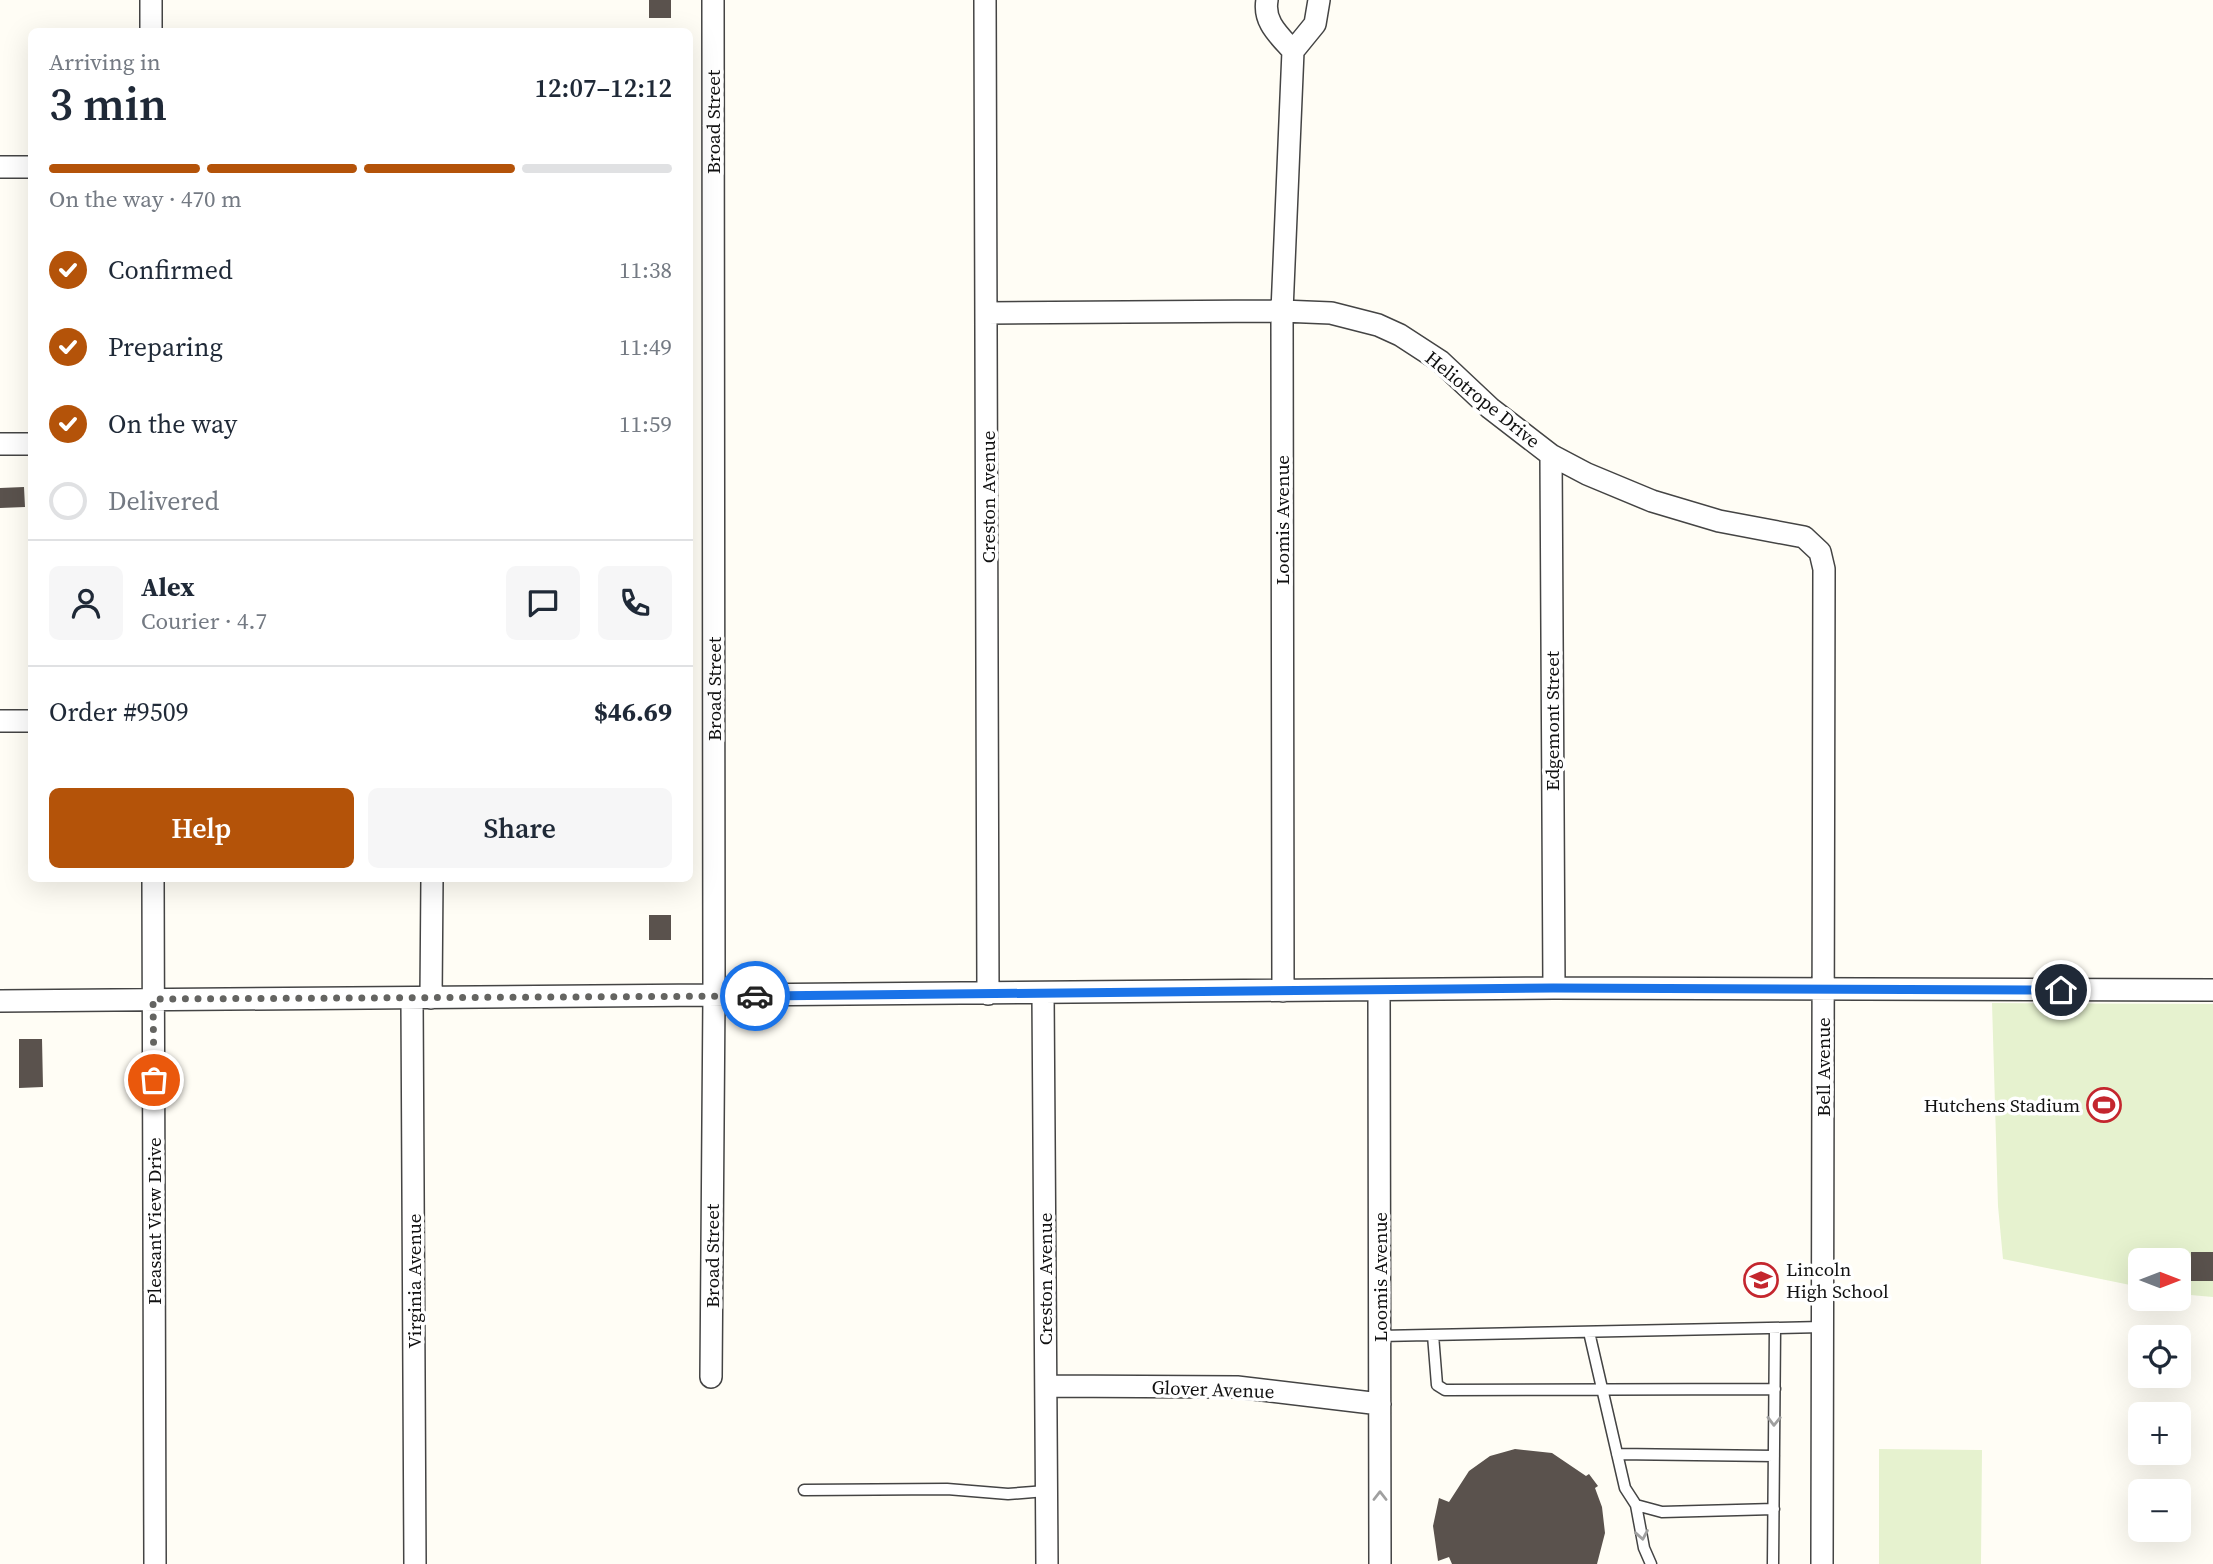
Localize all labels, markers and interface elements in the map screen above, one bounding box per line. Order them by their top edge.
text: Arriving in [49,46,161,78]
street label: Broad Street [700,69,726,174]
text: 12:07–12:12 [535,70,672,106]
text: 3 min [49,72,167,135]
text: On the way · 470 m [49,183,242,215]
icon: check [49,251,87,289]
text: Confirmed [108,252,233,288]
text: 11:38 [619,254,672,286]
icon: check [49,328,87,366]
text: Preparing [108,329,223,365]
text: 11:49 [619,331,672,363]
street label: Heliotrope Drive [1420,345,1546,453]
icon: check [49,405,87,443]
text: On the way [108,406,237,442]
text: 11:59 [619,408,672,440]
street label: Creston Avenue [975,431,1001,563]
street label: Loomis Avenue [1269,455,1295,585]
text: Delivered [108,483,219,519]
button: person [49,566,123,640]
button: chat [506,566,580,640]
button: phone [598,566,672,640]
text: Alex [141,569,195,605]
text: Courier · 4.7 [141,605,267,637]
street label: Broad Street [701,636,727,741]
street label: Edgemont Street [1539,650,1565,791]
text: Order #9509 [49,694,189,730]
text: $46.69 [594,694,672,730]
button: Help [49,788,354,868]
button: Share [368,788,672,868]
pin [2031,960,2091,1020]
courier [720,961,790,1031]
icon: home [2042,971,2080,1009]
icon: car [736,977,774,1015]
street label: Bell Avenue [1810,1017,1836,1117]
pin [124,1050,184,1110]
icon: bag [135,1061,173,1099]
sports icon: Hutchens Stadium [2085,1086,2123,1124]
place label: Hutchens Stadium [1924,1092,2080,1118]
street label: Pleasant View Drive [141,1137,167,1305]
street label: Broad Street [699,1203,725,1308]
street label: Loomis Avenue [1367,1212,1393,1342]
street label: Creston Avenue [1032,1213,1058,1345]
street label: Virginia Avenue [401,1214,427,1348]
north arrow [2128,1248,2191,1311]
map controls [2128,1248,2191,1542]
place label: Lincoln High School [1786,1256,1889,1304]
school or university icon: Lincoln High School [1742,1261,1780,1299]
button: locate [2128,1325,2191,1388]
street label: Glover Avenue [1151,1374,1275,1404]
button: + [2128,1402,2191,1465]
one-way arrow [1766,1416,1782,1427]
button: − [2128,1479,2191,1542]
one-way arrow [1372,1490,1388,1501]
one-way arrow [1633,1529,1648,1541]

